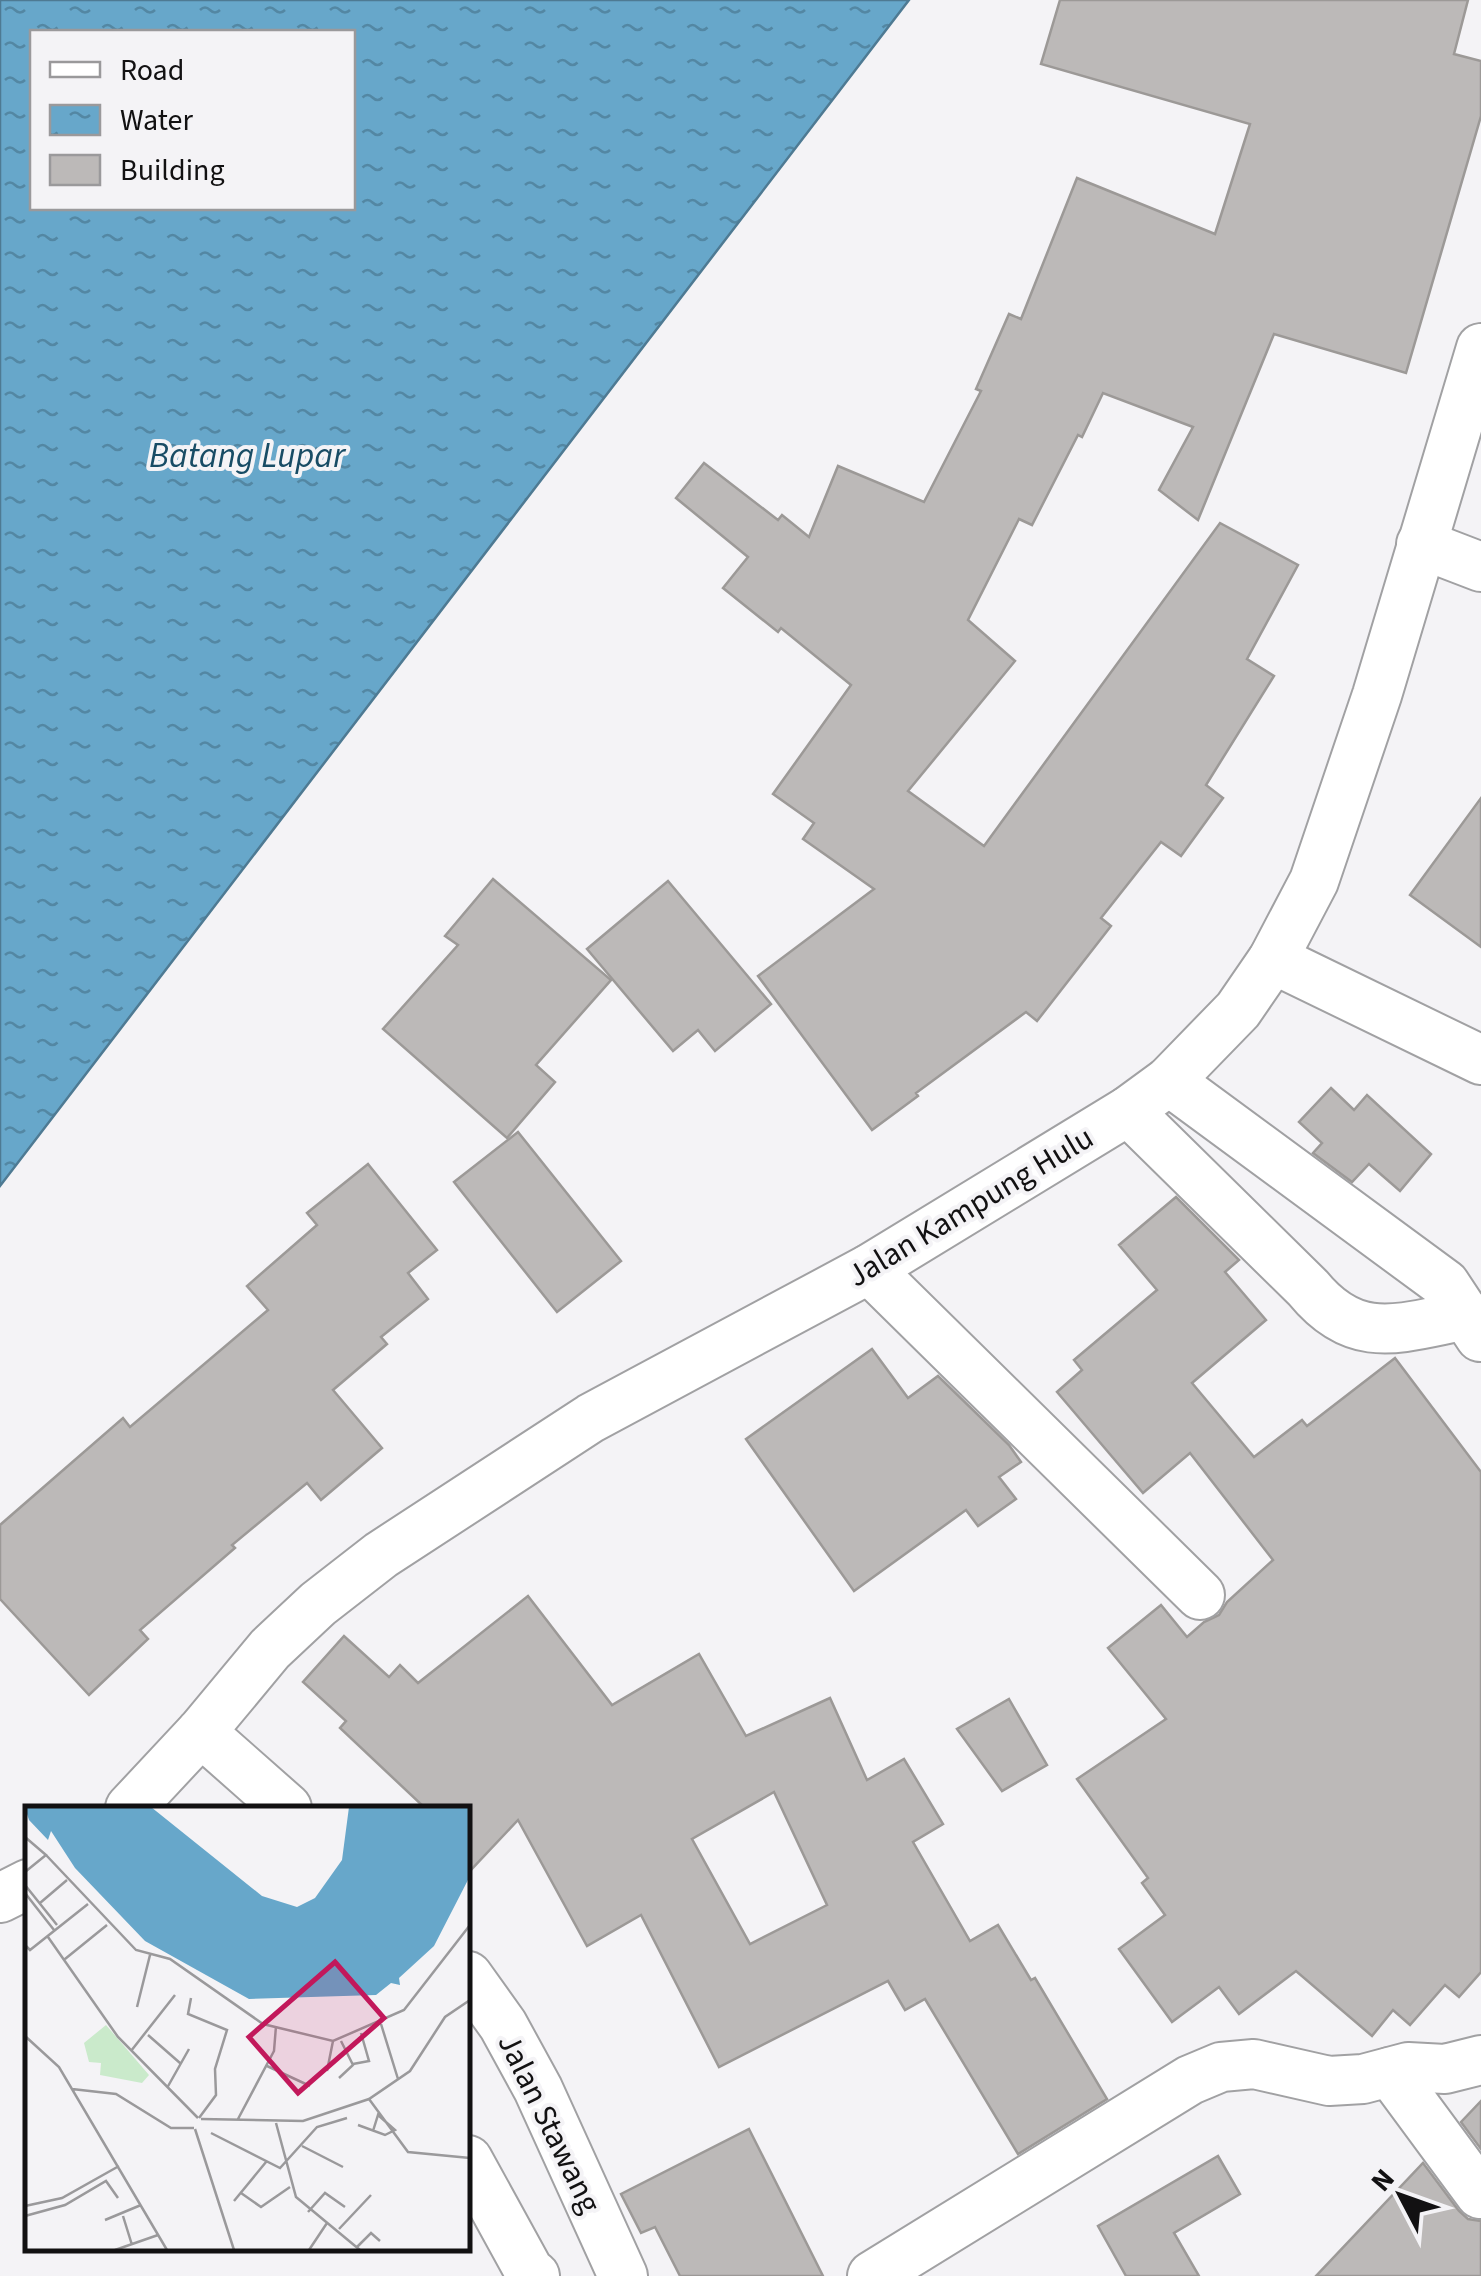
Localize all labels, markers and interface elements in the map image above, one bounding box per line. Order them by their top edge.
legend [30,30,355,210]
text: Road [120,49,184,92]
text: Water [120,99,193,142]
text: Building [120,149,225,192]
water label: Batang Lupar [149,431,347,481]
street label: Jalan Kampung Hulu [839,1115,1102,1299]
inset map [25,1806,470,2251]
street label: Jalan Stawang [486,2026,612,2221]
north arrow [1351,2146,1451,2246]
text: N [1362,2160,1404,2200]

